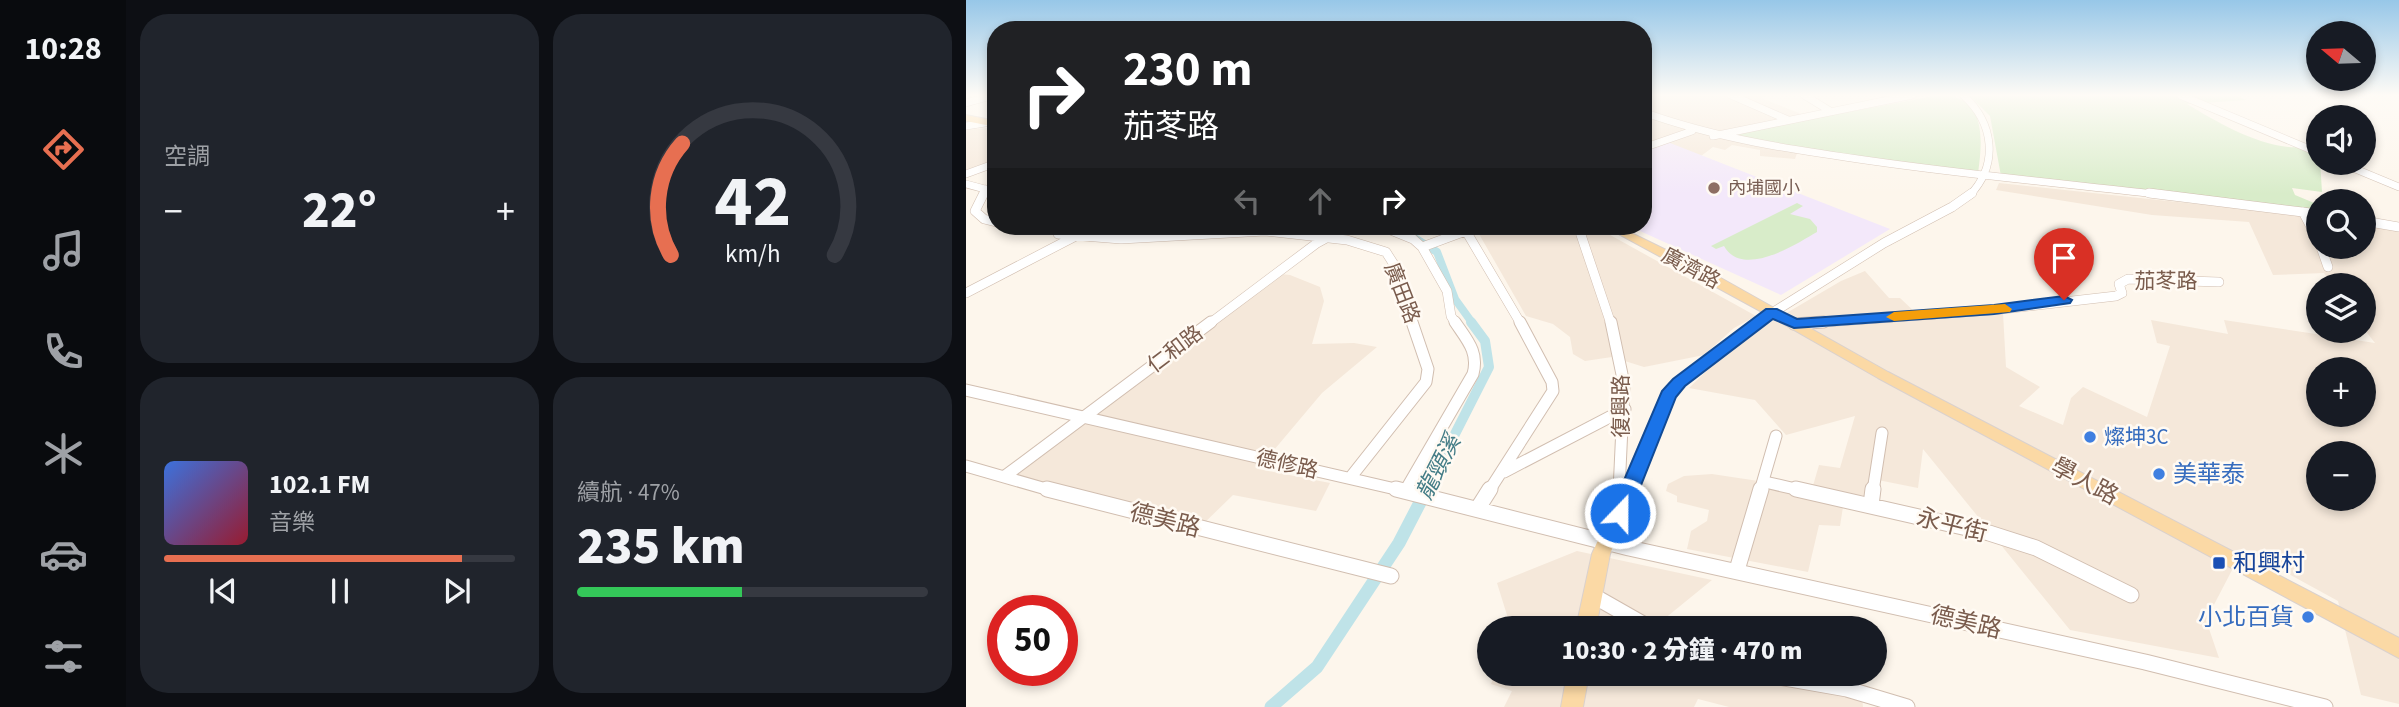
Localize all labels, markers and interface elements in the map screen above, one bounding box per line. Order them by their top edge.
north arrow [2306,21,2376,91]
map controls [2306,21,2376,511]
text: 10:28 [24,26,102,72]
text: 230 m [1123,35,1252,105]
icon: right [1008,49,1099,140]
text: 茄苳路 [1123,104,1219,150]
button: sound [2306,105,2376,175]
icon: directions [39,125,88,174]
text: 空調 [164,140,210,173]
text: 42 [714,150,791,254]
text: 22° [302,174,377,248]
place label: 內埔國小 [1728,176,1800,201]
marker: 內埔國小 [1706,180,1722,196]
icon: left [1228,182,1266,220]
icon: ahead [1301,182,1339,220]
icon: right [1374,182,1412,220]
text: − [164,185,183,239]
text: + [496,185,515,239]
button: search [2306,189,2376,259]
icon: music [39,226,88,275]
pin [2034,228,2094,300]
text: km/h [725,235,780,271]
icon: arrive [2045,239,2083,277]
street label: 廣濟路 [1656,240,1726,296]
street label: 廣田路 [1377,258,1427,328]
street label: 茄苳路 [2135,266,2198,296]
button: layers [2306,273,2376,343]
street label: 仁和路 [1141,318,1209,380]
icon: phone [39,327,88,376]
button: + [2306,357,2376,427]
street label: 復興路 [1606,375,1636,438]
place label: 燦坤3C [2104,422,2168,452]
water label: 龍頸溪 [1408,426,1470,505]
icon: climate [39,429,88,478]
marker: 燦坤3C [2082,429,2098,445]
button: − [2306,441,2376,511]
street label: 德修路 [1253,442,1321,486]
street label: 學人路 [2045,449,2125,514]
place label: 美華泰 [2173,457,2245,492]
text: 102.1 FM [269,466,370,503]
marker: 美華泰 [2151,466,2167,482]
text: 續航 · 47% [577,476,680,509]
position arrow [1583,476,1657,550]
street label: 德美路 [1126,495,1204,546]
street label: 永平街 [1913,500,1991,551]
text: 音樂 [269,506,315,539]
text: 235 km [577,510,745,584]
icon: car [39,530,88,579]
place label: 和興村 [2233,546,2305,581]
marker: 和興村 [2211,555,2227,571]
icon: previous [204,572,242,610]
icon: pause [321,572,359,610]
icon: next [438,572,476,610]
speed limit sign: 50 [987,595,1078,686]
street label: 德美路 [1927,597,2005,648]
place label: 小北百貨 [2198,600,2294,635]
marker: 小北百貨 [2300,609,2316,625]
icon: filters [39,632,88,681]
text: 10:30 · 2 分鐘 · 470 m [1562,632,1802,669]

